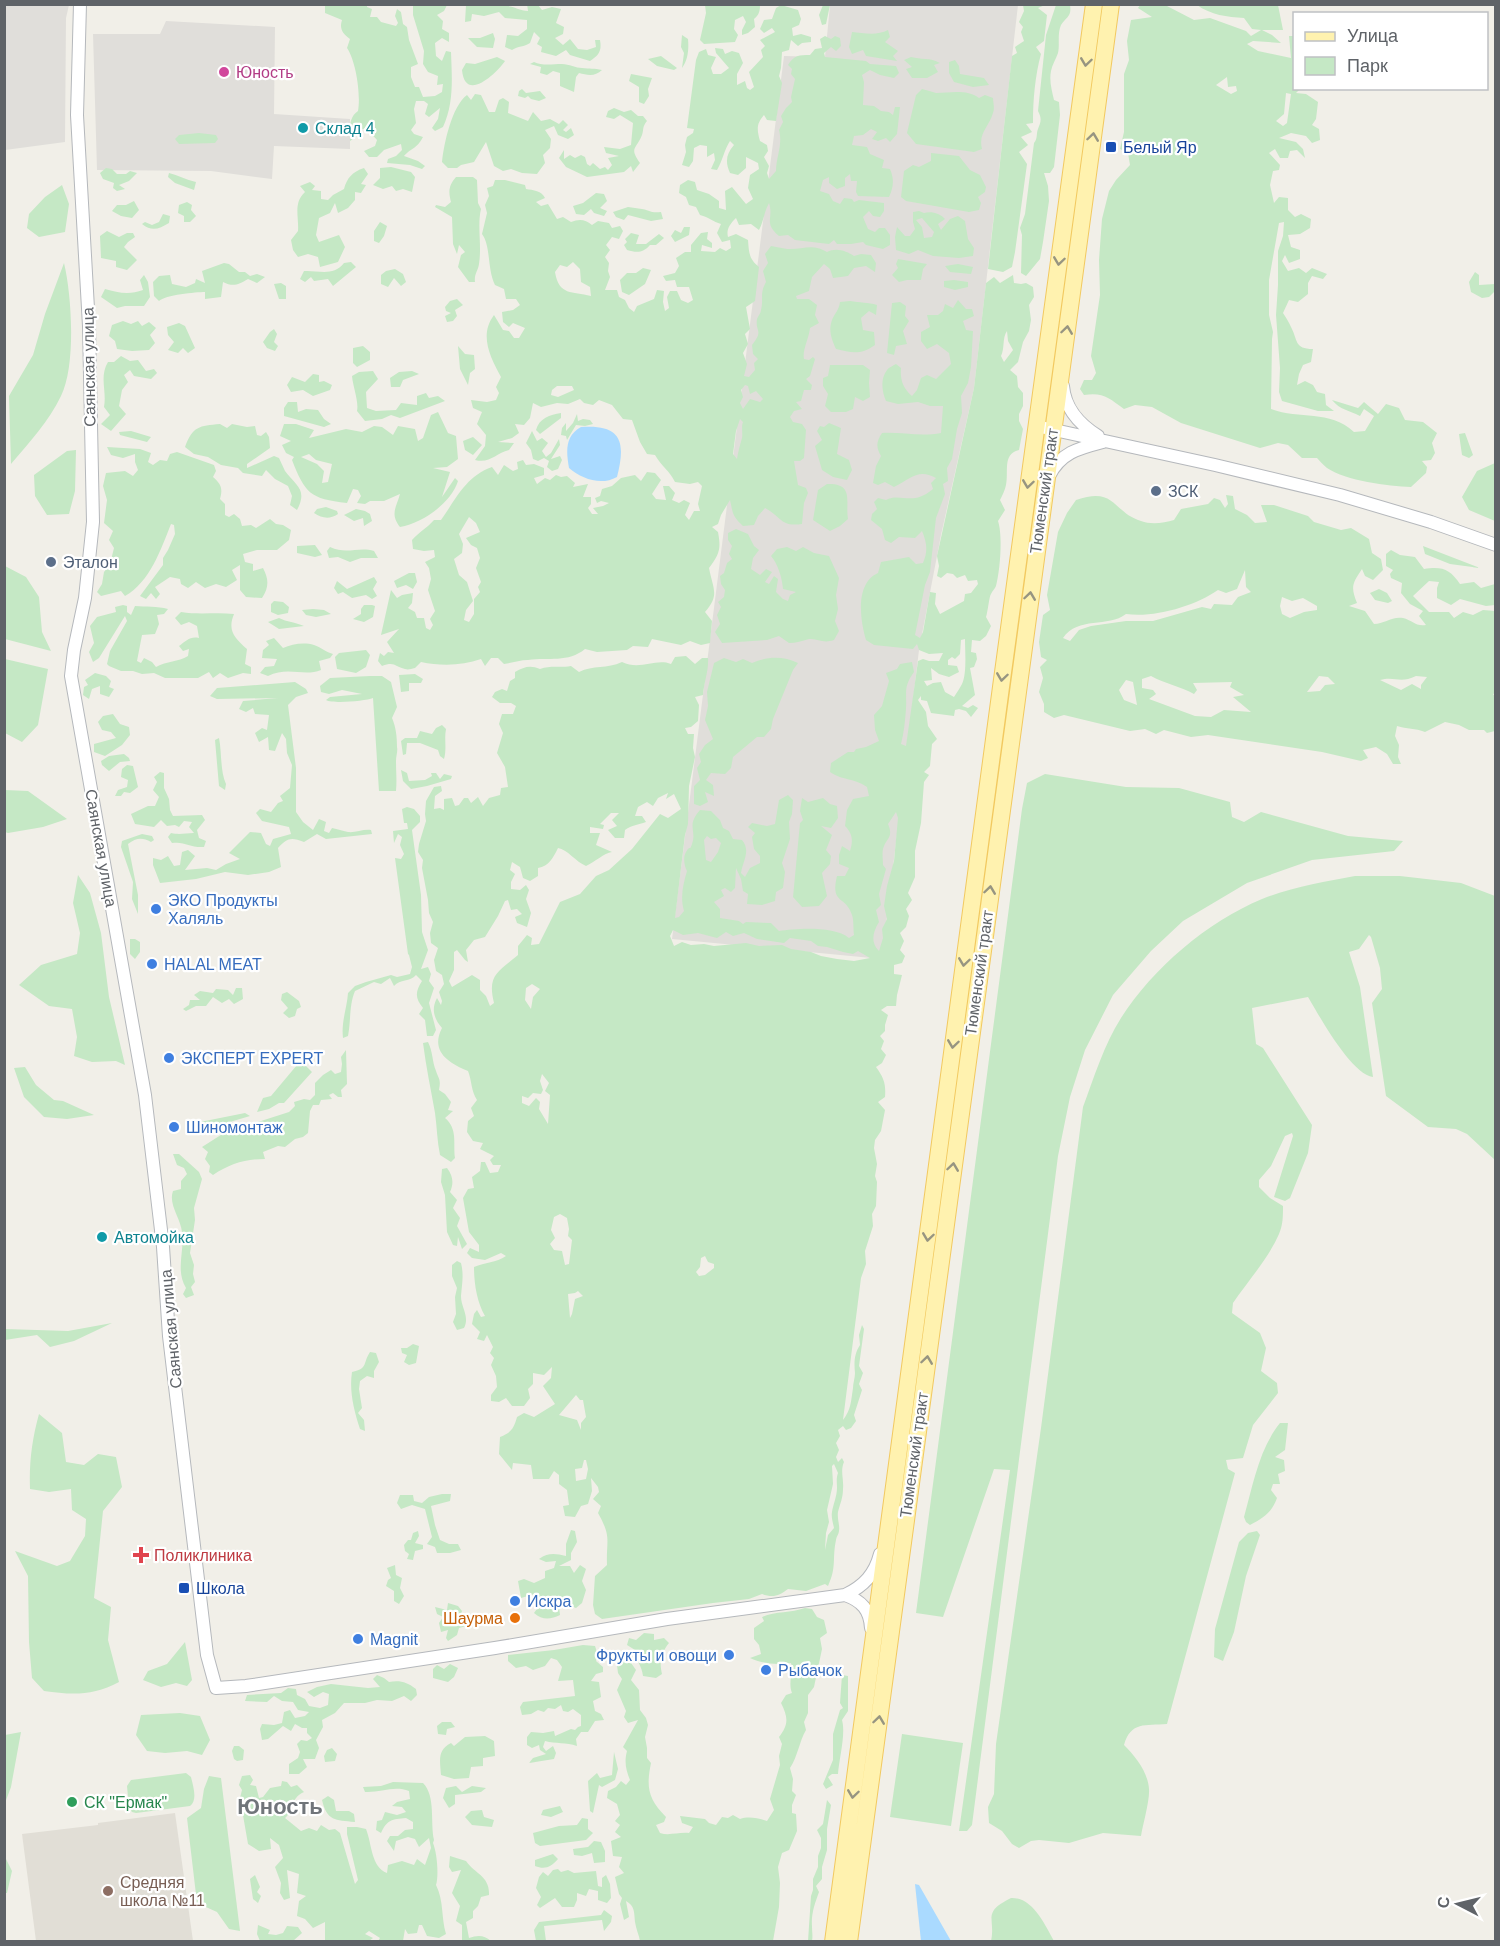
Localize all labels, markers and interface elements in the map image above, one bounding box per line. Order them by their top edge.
legend [1293,12,1488,90]
text: Улица [1347,26,1399,46]
text: Парк [1347,56,1388,76]
one-way arrow [1080,58,1093,67]
place label: Юность [236,64,294,81]
marker: Юность [217,65,231,79]
place label: Склад 4 [315,120,375,137]
marker: Склад 4 [296,121,310,135]
one-way arrow [1087,132,1099,141]
place label: Белый Яр [1123,139,1197,156]
marker: Белый Яр [1104,140,1118,154]
one-way arrow [1053,257,1066,266]
street label: Саянская улица [79,307,99,427]
one-way arrow [1061,325,1073,335]
street label: Тюменский тракт [1027,426,1061,555]
one-way arrow [1023,479,1035,489]
place label: ЗСК [1168,483,1199,500]
marker: ЗСК [1149,484,1163,498]
place label: Эталон [63,554,118,571]
marker: Эталон [44,555,58,569]
one-way arrow [1023,592,1036,601]
one-way arrow [996,673,1008,682]
street label: Саянская улица [82,788,120,908]
one-way arrow [984,886,996,895]
place label: ЭКО Продукты Халяль [168,892,278,927]
marker: ЭКО Продукты Халяль [149,902,163,916]
street label: Тюменский тракт [962,908,996,1037]
place label: HALAL MEAT [164,956,262,973]
marker: HALAL MEAT [145,957,159,971]
one-way arrow [958,958,971,967]
one-way arrow [948,1039,960,1048]
place label: ЭКСПЕРТ EXPERT [181,1050,323,1067]
marker: ЭКСПЕРТ EXPERT [162,1051,176,1065]
place label: Шиномонтаж [186,1119,283,1136]
marker: Шиномонтаж [167,1120,181,1134]
one-way arrow [946,1162,959,1171]
place label: Автомойка [114,1229,194,1246]
marker: Автомойка [95,1230,109,1244]
one-way arrow [922,1232,934,1242]
street label: Саянская улица [157,1269,185,1389]
one-way arrow [920,1356,933,1365]
street label: Тюменский тракт [897,1390,931,1519]
marker: Поликлиника [132,1546,150,1564]
place label: Поликлиника [154,1547,252,1564]
place label: Школа [196,1580,245,1597]
marker: Школа [177,1581,191,1595]
place label: Искра [527,1593,571,1610]
marker: Искра [508,1594,522,1608]
place label: Шаурма [443,1610,503,1627]
marker: Шаурма [508,1611,522,1625]
place label: Magnit [370,1631,419,1648]
marker: Magnit [351,1632,365,1646]
place label: Фрукты и овощи [596,1647,717,1664]
marker: Фрукты и овощи [722,1648,736,1662]
place label: Рыбачок [778,1662,843,1679]
marker: Рыбачок [759,1663,773,1677]
one-way arrow [872,1715,884,1724]
one-way arrow [848,1790,860,1799]
place label: СК "Ермак" [84,1794,167,1811]
district label: Юность [237,1794,323,1819]
marker: СК "Ермак" [65,1795,79,1809]
place label: Средняя школа №11 [120,1874,205,1909]
north arrow [1428,1874,1488,1934]
marker: Средняя школа №11 [101,1884,115,1898]
text: С [1434,1895,1453,1909]

